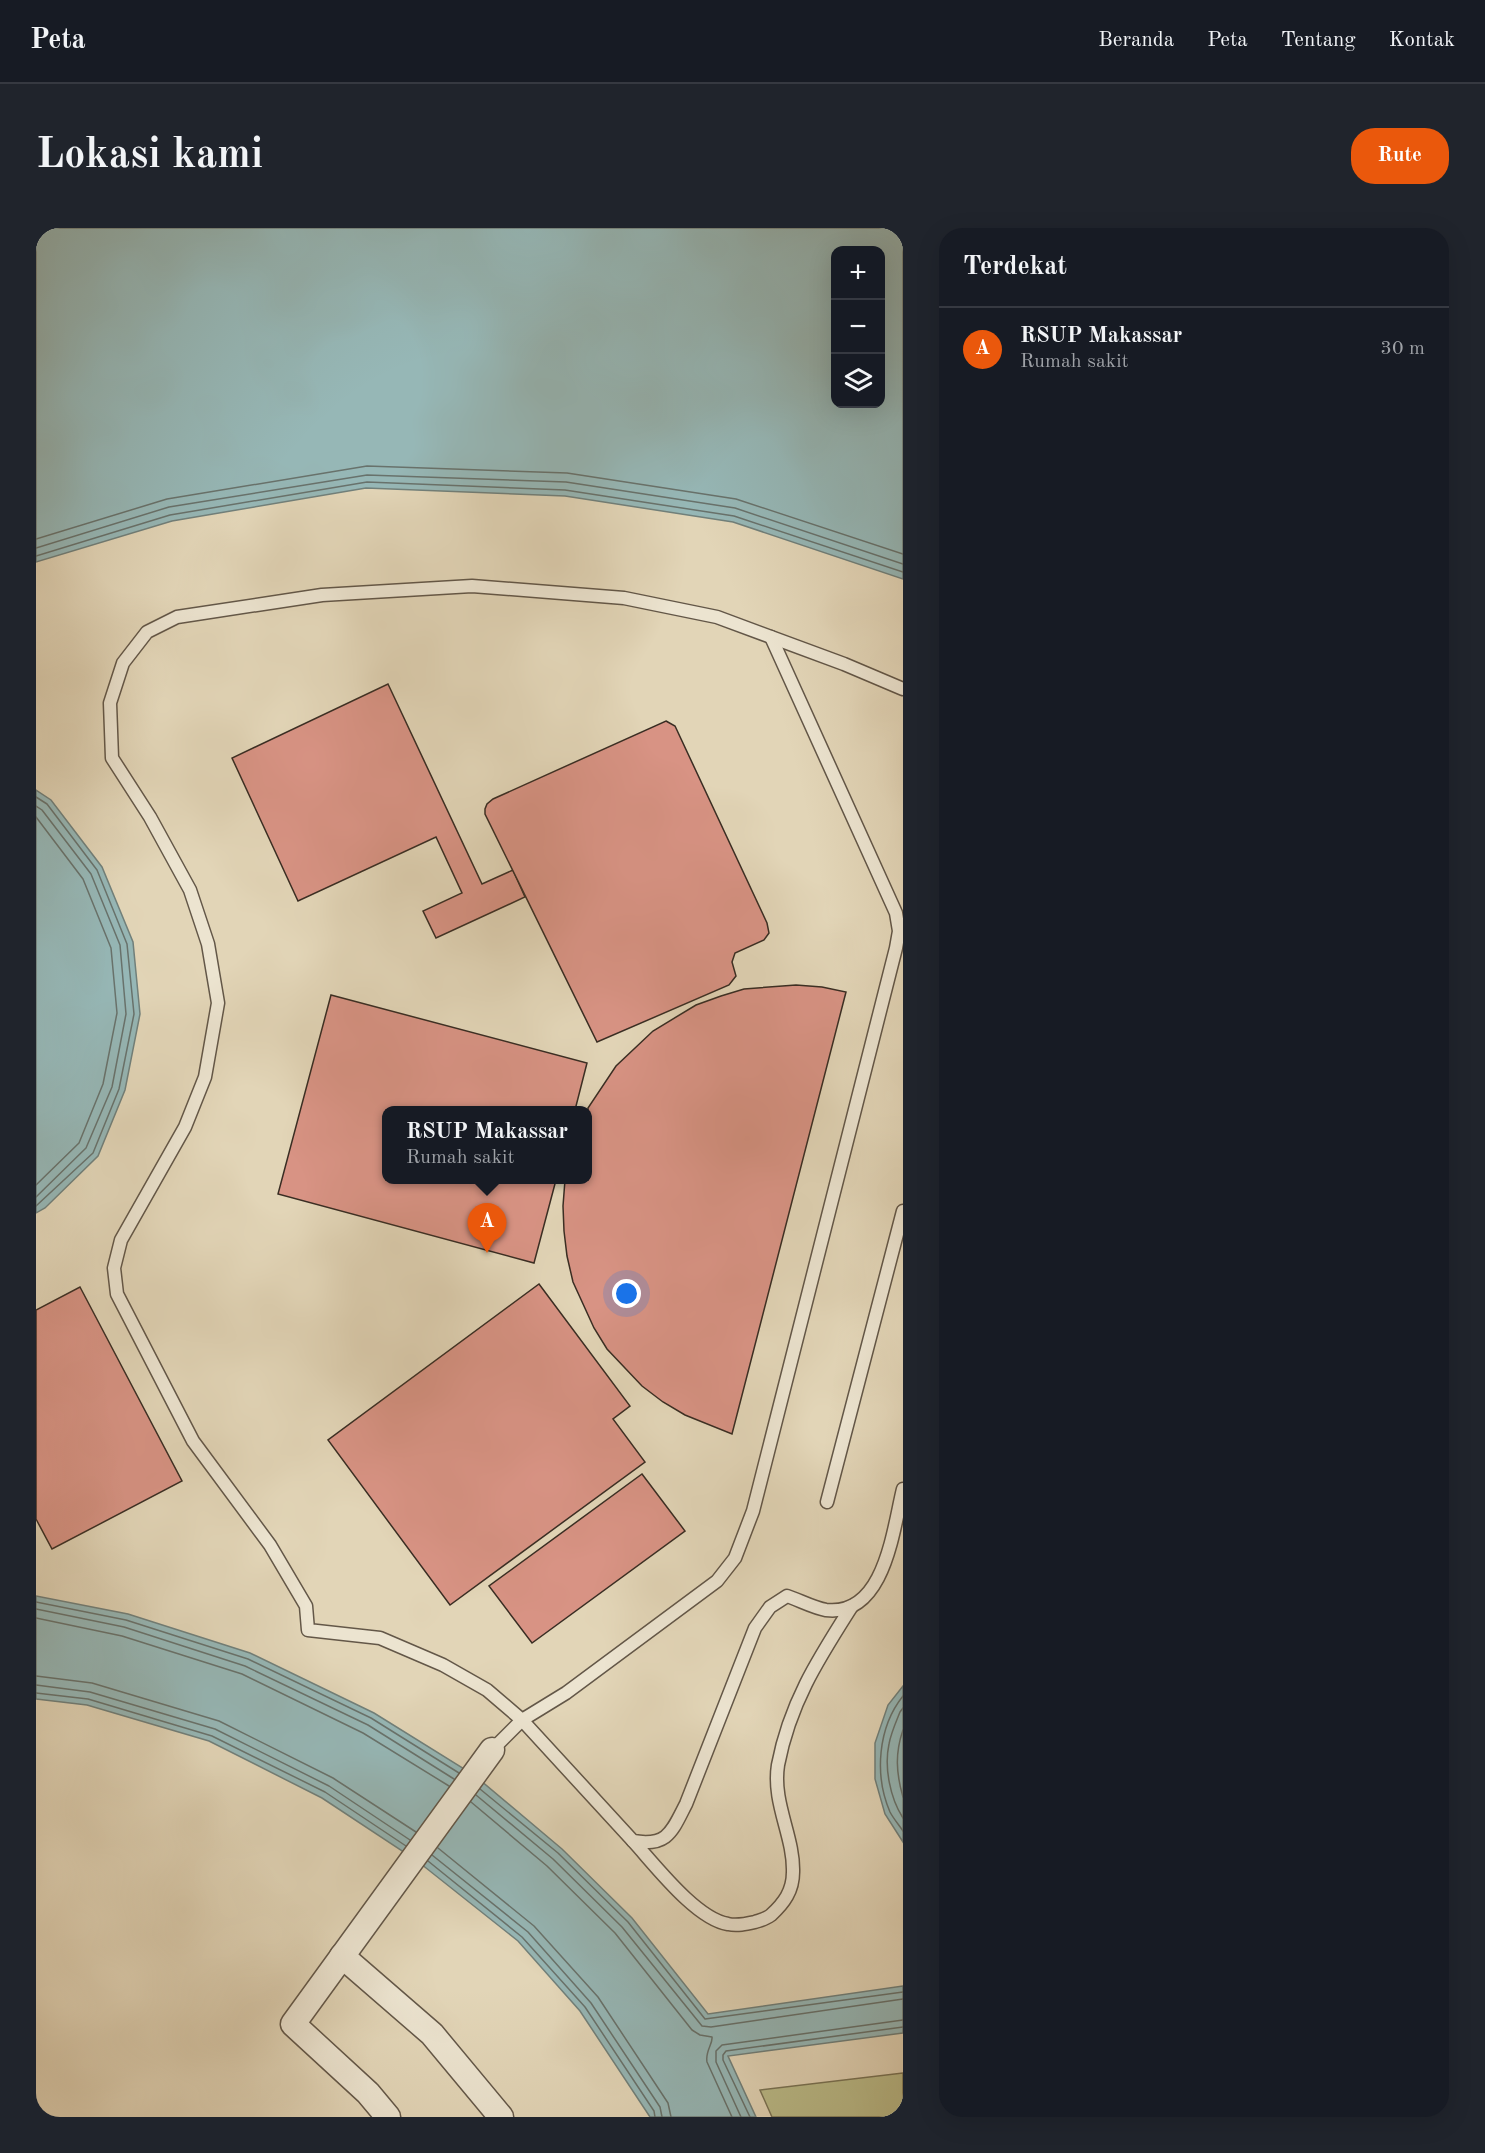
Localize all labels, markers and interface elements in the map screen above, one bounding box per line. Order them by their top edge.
text: Peta [30,27,86,55]
text: Beranda [1098,30,1174,51]
text: Peta [1207,30,1248,51]
text: Tentang [1281,30,1356,51]
text: Kontak [1389,30,1455,51]
button: Rute [1351,128,1449,184]
text: Lokasi kami [36,135,263,177]
map controls [831,246,885,408]
button: + [831,246,885,300]
text: Terdekat [963,254,1067,280]
button: − [831,300,885,354]
text: RSUP Makassar [1020,325,1182,347]
text: A [975,339,990,359]
text: 30 m [1380,339,1425,359]
text: Rumah sakit [1020,352,1129,372]
button: layers [831,354,885,408]
popup [382,1106,592,1184]
text: RSUP Makassar [406,1121,568,1143]
text: Rumah sakit [406,1148,515,1168]
pin: A [468,1204,506,1253]
your location [612,1279,641,1308]

